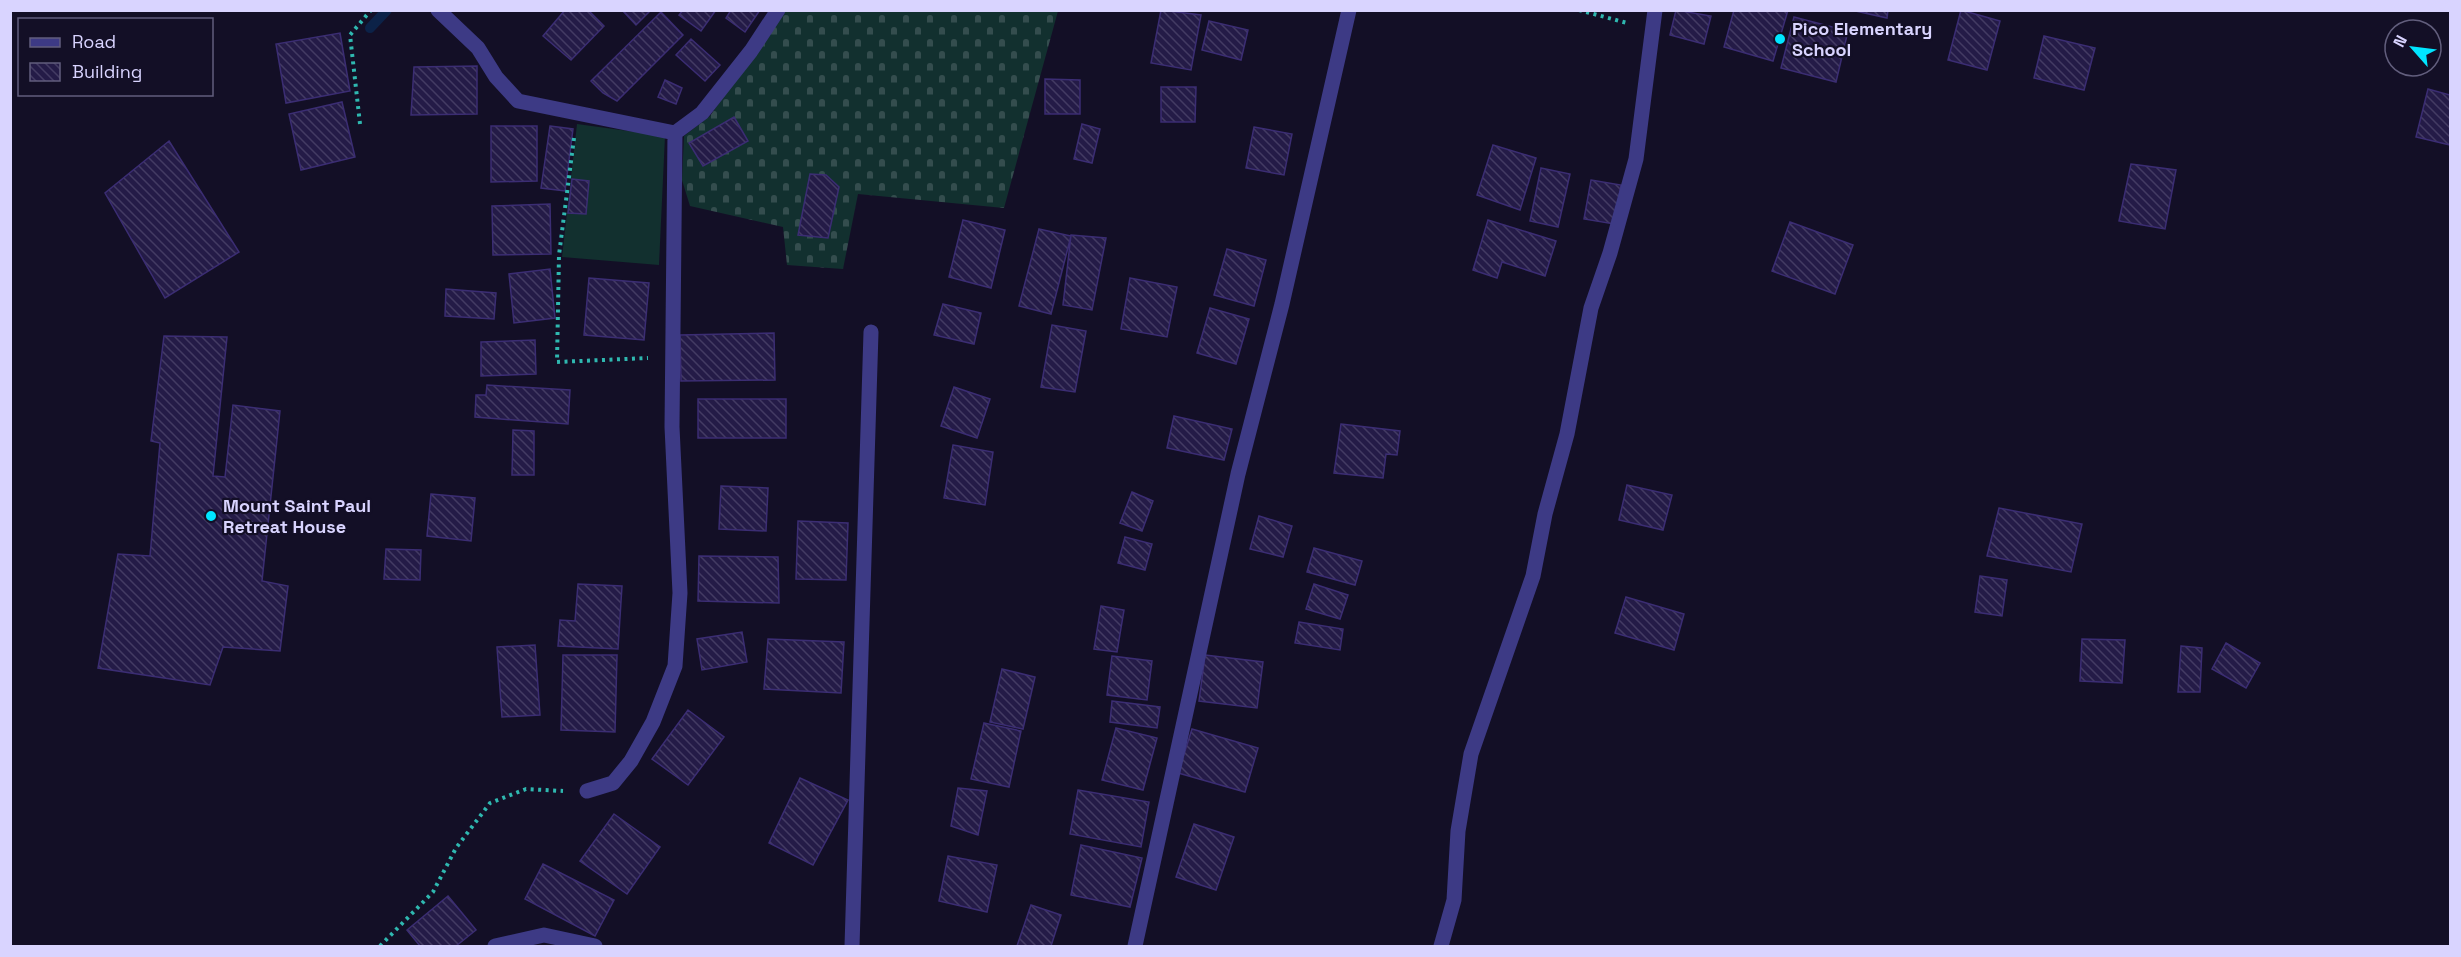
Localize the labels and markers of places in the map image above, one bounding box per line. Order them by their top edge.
place label: Pico Elementary School [1792,17,1932,61]
marker: Pico Elementary School [1773,32,1787,46]
place label: Mount Saint Paul Retreat House [223,494,371,538]
marker: Mount Saint Paul Retreat House [204,509,218,523]

